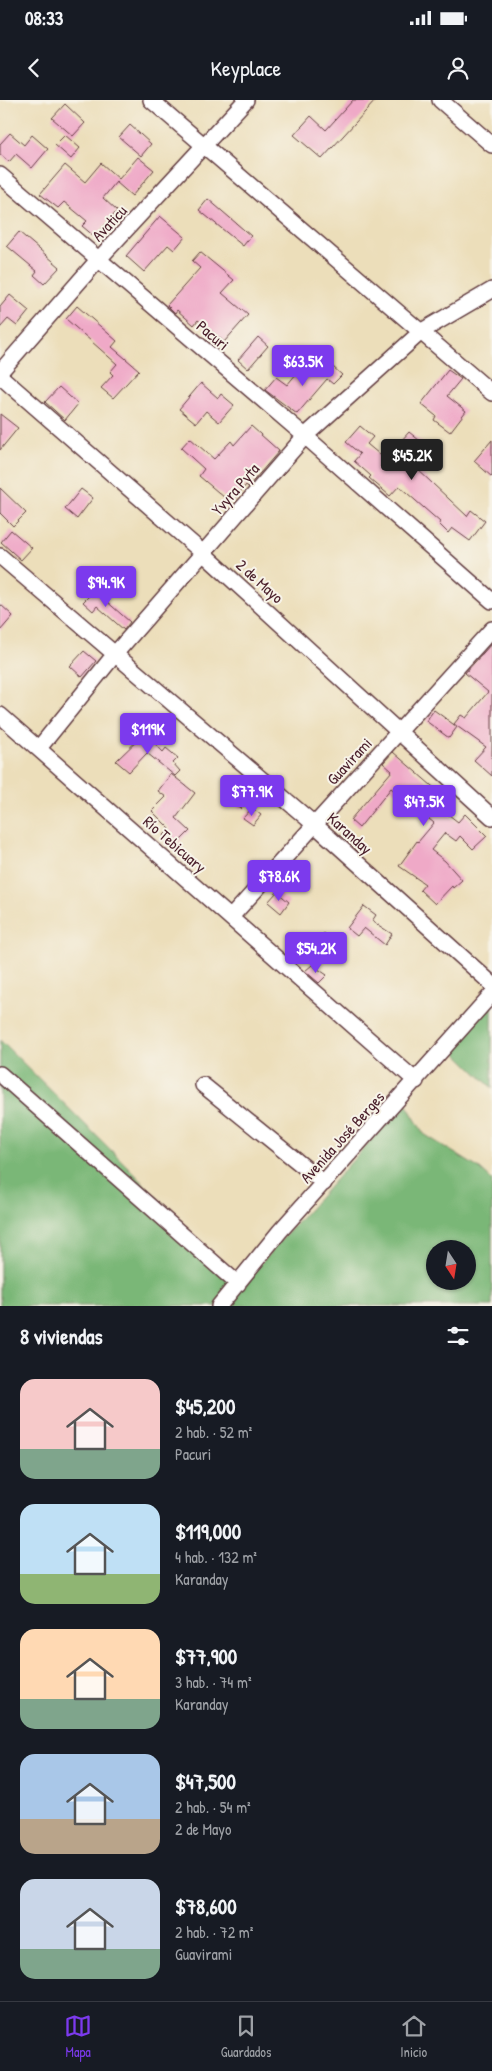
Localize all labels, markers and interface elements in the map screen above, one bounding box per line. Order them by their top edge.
text: 08:33 [25,5,63,31]
text: Keyplace [211,53,281,83]
icon: back [20,54,48,82]
icon: person [444,54,472,82]
street label: Avaticu [87,200,132,246]
street label: Pacuri [192,315,234,355]
pin: $63.5K [262,344,344,387]
text: $63.5K [283,350,323,372]
pin: $45.2K [371,438,453,481]
text: $45.2K [392,444,432,466]
street label: Yvyra Pyta [206,458,264,520]
street label: 2 de Mayo [232,554,289,608]
pin: $94.9K [65,566,147,608]
text: $94.9K [87,571,125,593]
pin: $119K [113,712,183,755]
text: $119K [131,718,165,740]
street label: Guavirami [321,733,377,789]
pin: $77.9K [211,774,293,817]
text: $77.9K [231,780,273,802]
pin: $47.5K [383,784,465,827]
text: $47.5K [404,790,444,812]
street label: Karanday [323,807,377,859]
street label: Río Tebicuary [139,810,211,878]
pin: $78.6K [238,860,320,902]
text: $78.6K [258,865,300,887]
pin: $54.2K [275,932,357,974]
text: $54.2K [296,937,336,959]
street label: Avenida José Berges [295,1086,389,1188]
north arrow [426,1240,476,1290]
map controls [426,1240,476,1290]
text: 8 viviendas [20,1322,103,1351]
icon: filters [444,1322,472,1350]
text: $45,200 [175,1392,235,1421]
icon: home [60,1399,120,1459]
text: 2 hab. · 52 m² [175,1421,252,1443]
text: Pacuri [175,1443,211,1465]
text: $119,000 [175,1517,241,1546]
icon: home [60,1524,120,1584]
text: 4 hab. · 132 m² [175,1546,257,1568]
text: Karanday [175,1568,229,1590]
text: $77,900 [175,1642,237,1671]
icon: home [60,1649,120,1709]
text: 3 hab. · 74 m² [175,1671,252,1693]
text: Karanday [175,1693,229,1715]
text: $47,500 [175,1767,236,1796]
icon: home [60,1774,120,1834]
text: 2 hab. · 54 m² [175,1796,251,1818]
text: 2 de Mayo [175,1818,231,1840]
text: $78,600 [175,1892,237,1921]
icon: home [60,1899,120,1959]
text: 2 hab. · 72 m² [175,1921,253,1943]
text: Guavirami [175,1943,232,1965]
tab: Mapa [64,2012,92,2061]
tab: Guardados [221,2012,271,2061]
tab: Inicio [400,2012,428,2061]

